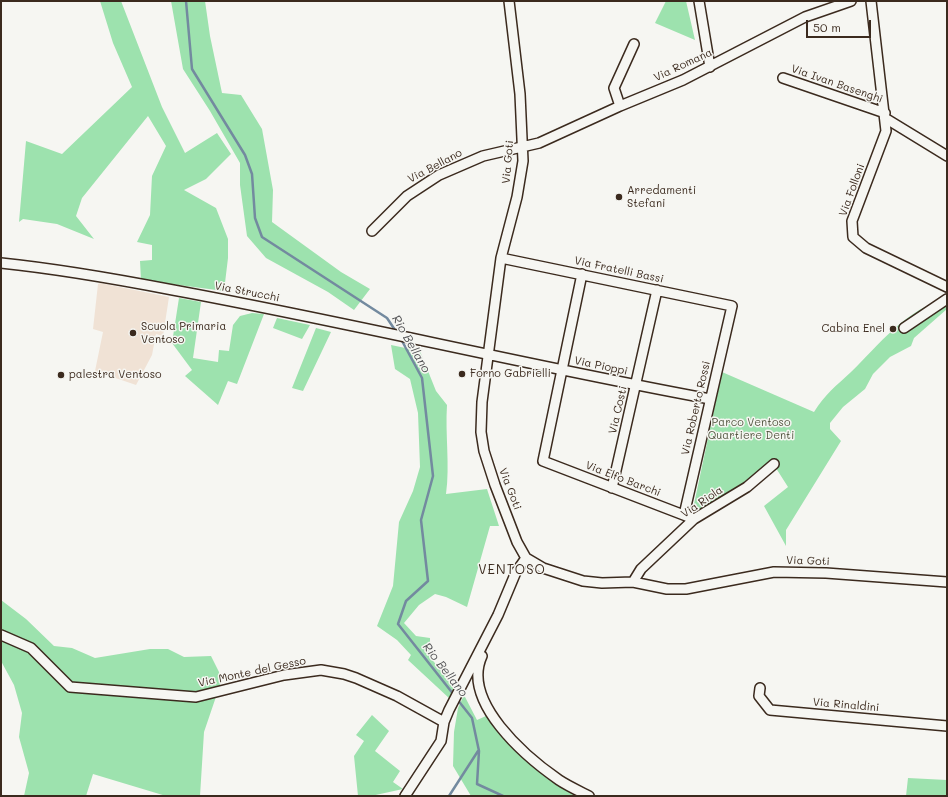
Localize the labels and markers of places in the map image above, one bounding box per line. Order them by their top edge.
place label: Arredamenti Stefani [627,184,696,210]
marker: Arredamenti Stefani [614,192,624,202]
place label: Scuola Primaria Ventoso [141,320,226,346]
place label: Cabina Enel [821,322,885,336]
marker: Cabina Enel [888,324,898,334]
marker: Scuola Primaria Ventoso [128,328,138,338]
place label: Forno Gabrielli [470,367,551,381]
place label: palestra Ventoso [69,368,161,382]
marker: Forno Gabrielli [457,369,467,379]
marker: palestra Ventoso [56,370,66,380]

